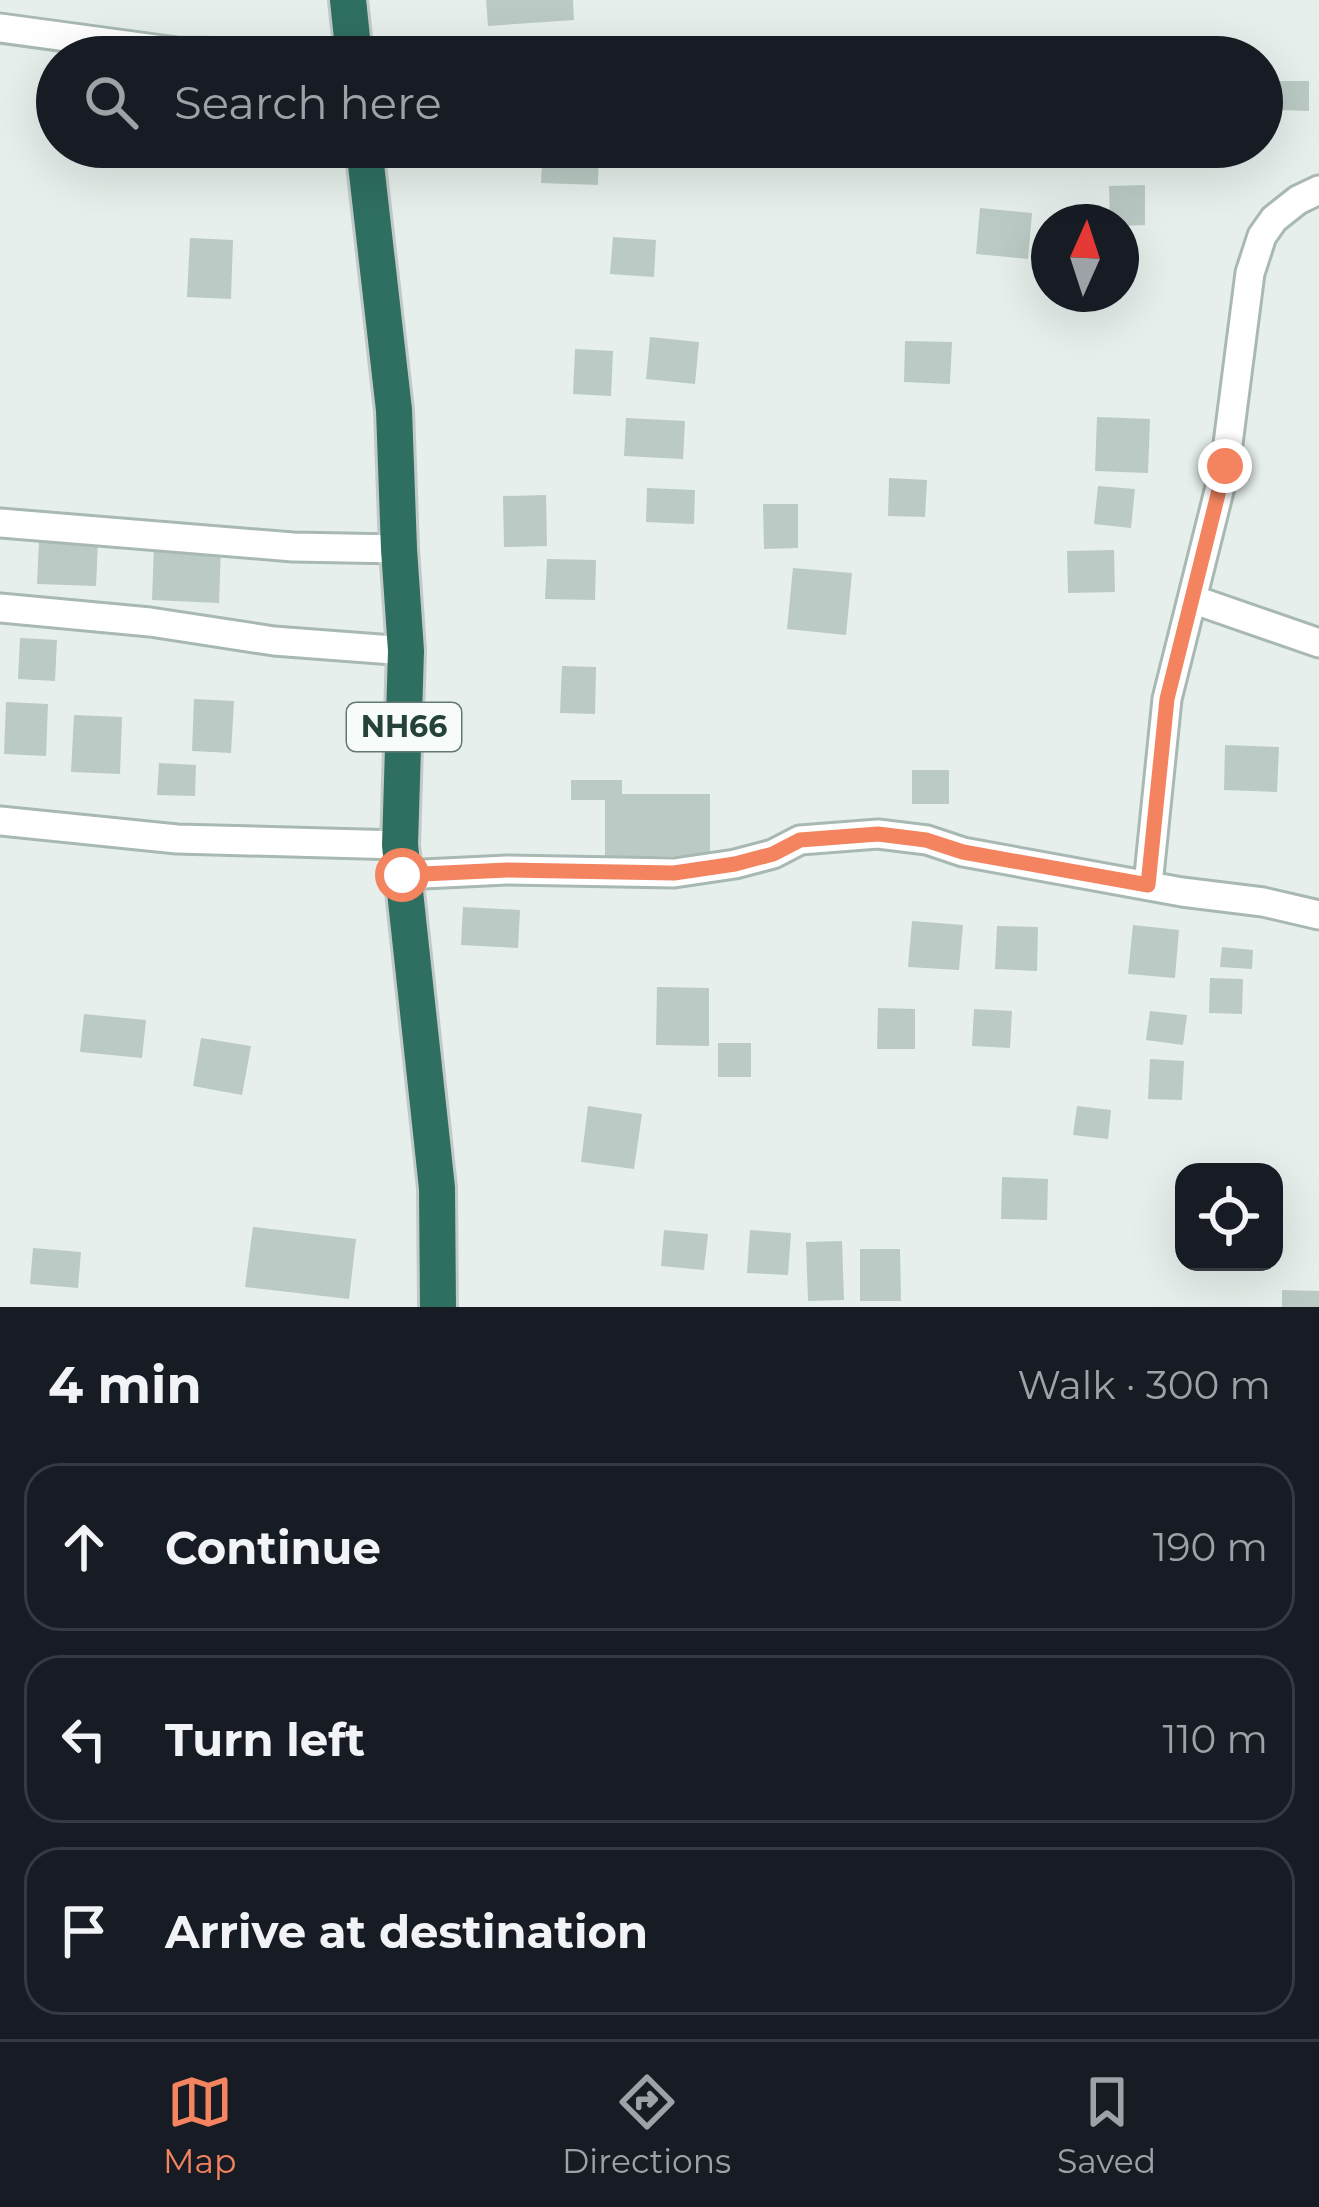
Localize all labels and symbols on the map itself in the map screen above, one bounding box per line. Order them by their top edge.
north arrow [1031,204,1139,312]
route end [1198,439,1252,493]
road number: NH66 [347,703,461,751]
route start [375,848,429,902]

